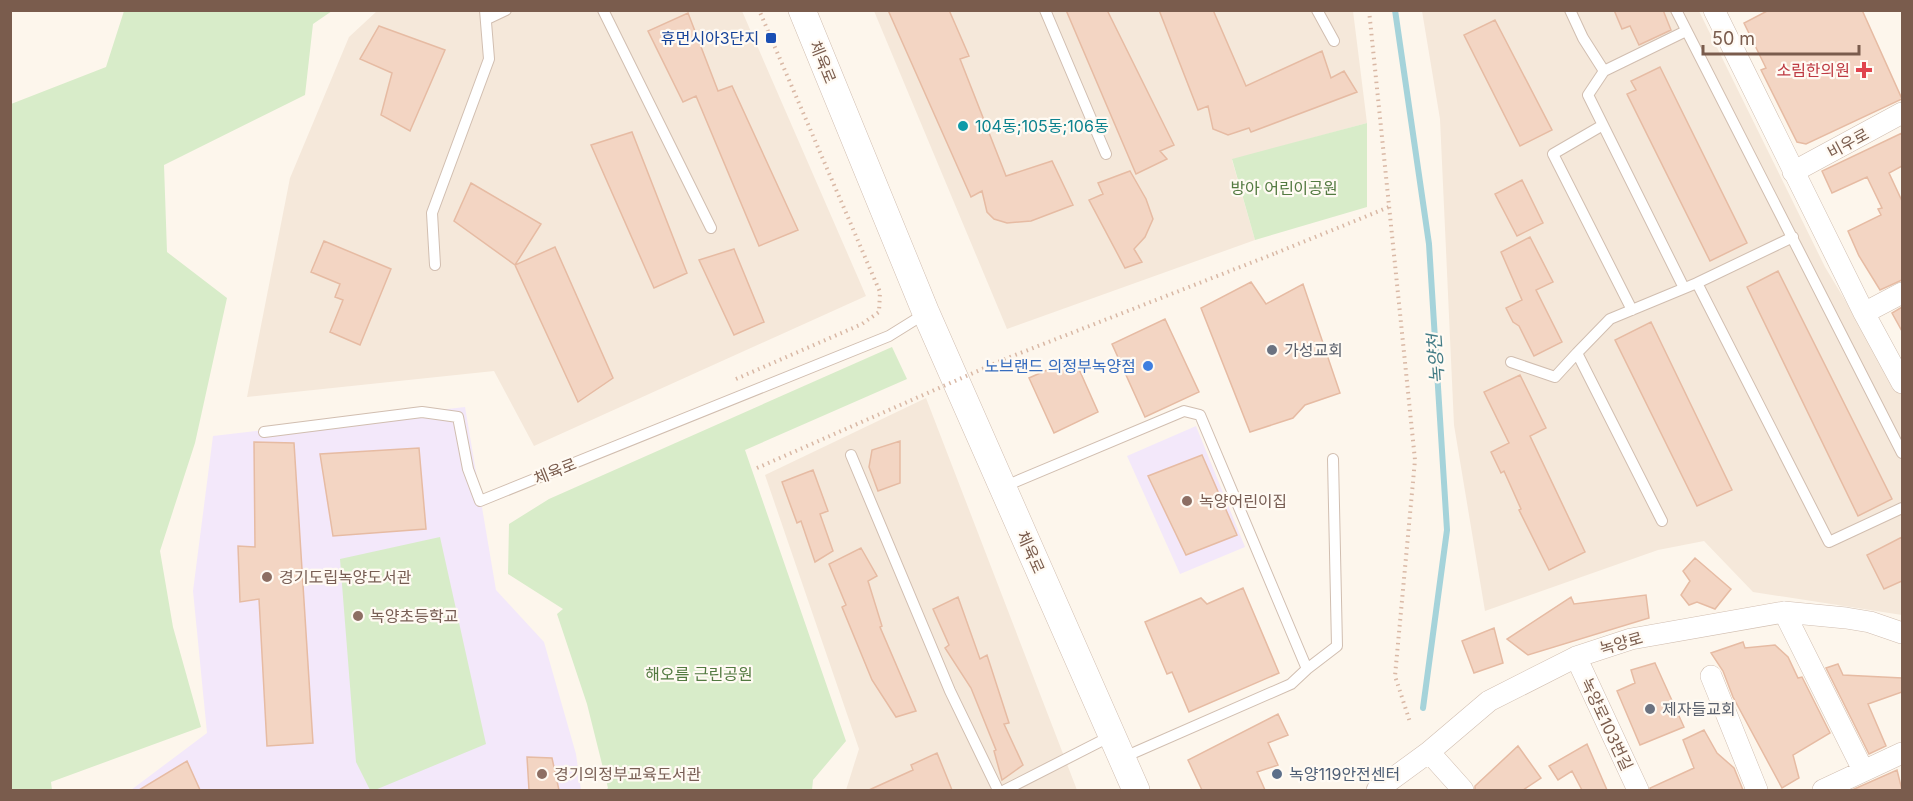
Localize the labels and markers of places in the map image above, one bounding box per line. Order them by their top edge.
place label: 휴먼시아3단지 [661,28,759,48]
marker: 휴먼시아3단지 [764,31,778,45]
place label: 소림한의원 [1776,60,1850,80]
marker: 소림한의원 [1855,61,1873,79]
place label: 104동;105동;106동 [975,116,1109,136]
marker: 104동;105동;106동 [956,119,970,133]
place label: 가성교회 [1284,340,1343,360]
marker: 가성교회 [1265,343,1279,357]
place label: 노브랜드 의정부녹양점 [984,356,1136,376]
marker: 노브랜드 의정부녹양점 [1141,359,1155,373]
place label: 녹양어린이집 [1199,491,1287,511]
marker: 녹양어린이집 [1180,494,1194,508]
place label: 경기도립녹양도서관 [279,567,412,587]
marker: 경기도립녹양도서관 [260,570,274,584]
place label: 녹양초등학교 [370,606,458,626]
marker: 녹양초등학교 [351,609,365,623]
place label: 제자들교회 [1662,699,1736,719]
marker: 제자들교회 [1643,702,1657,716]
place label: 경기의정부교육도서관 [554,764,701,784]
place label: 녹양119안전센터 [1289,764,1400,784]
marker: 경기의정부교육도서관 [535,767,549,781]
marker: 녹양119안전센터 [1270,767,1284,781]

